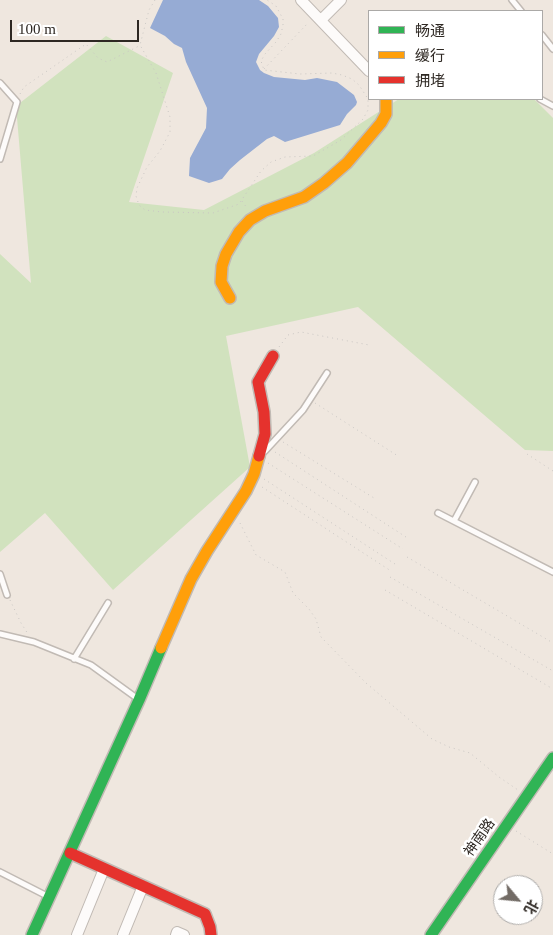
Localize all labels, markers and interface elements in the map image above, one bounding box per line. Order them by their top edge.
scale bar [12,10,141,42]
legend [368,10,543,100]
text: 100 m [18,21,56,37]
text: 畅通 [415,23,445,39]
text: 缓行 [415,48,445,64]
text: 拥堵 [415,73,445,89]
street label: 神南路 [461,816,499,860]
north arrow [493,875,543,925]
text: 北 [521,897,541,917]

